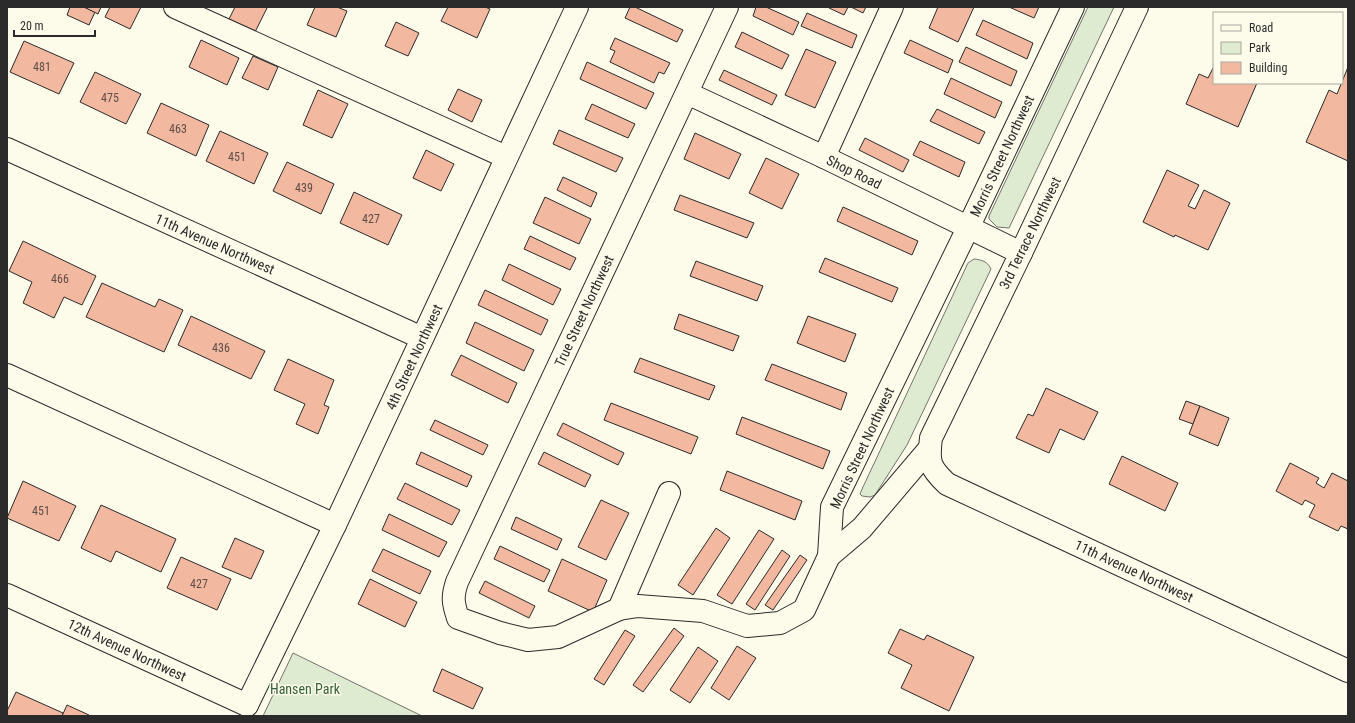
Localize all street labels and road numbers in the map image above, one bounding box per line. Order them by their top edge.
street label: Morris Street Northwest [967,93,1037,219]
street label: Shop Road [824,152,884,192]
street label: 3rd Terrace Northwest [996,174,1064,292]
street label: 11th Avenue Northwest [153,210,277,278]
street label: True Street Northwest [551,253,617,369]
street label: 4th Street Northwest [383,302,445,412]
street label: Morris Street Northwest [827,385,897,511]
street label: 11th Avenue Northwest [1072,537,1196,605]
street label: 12th Avenue Northwest [65,616,189,684]

